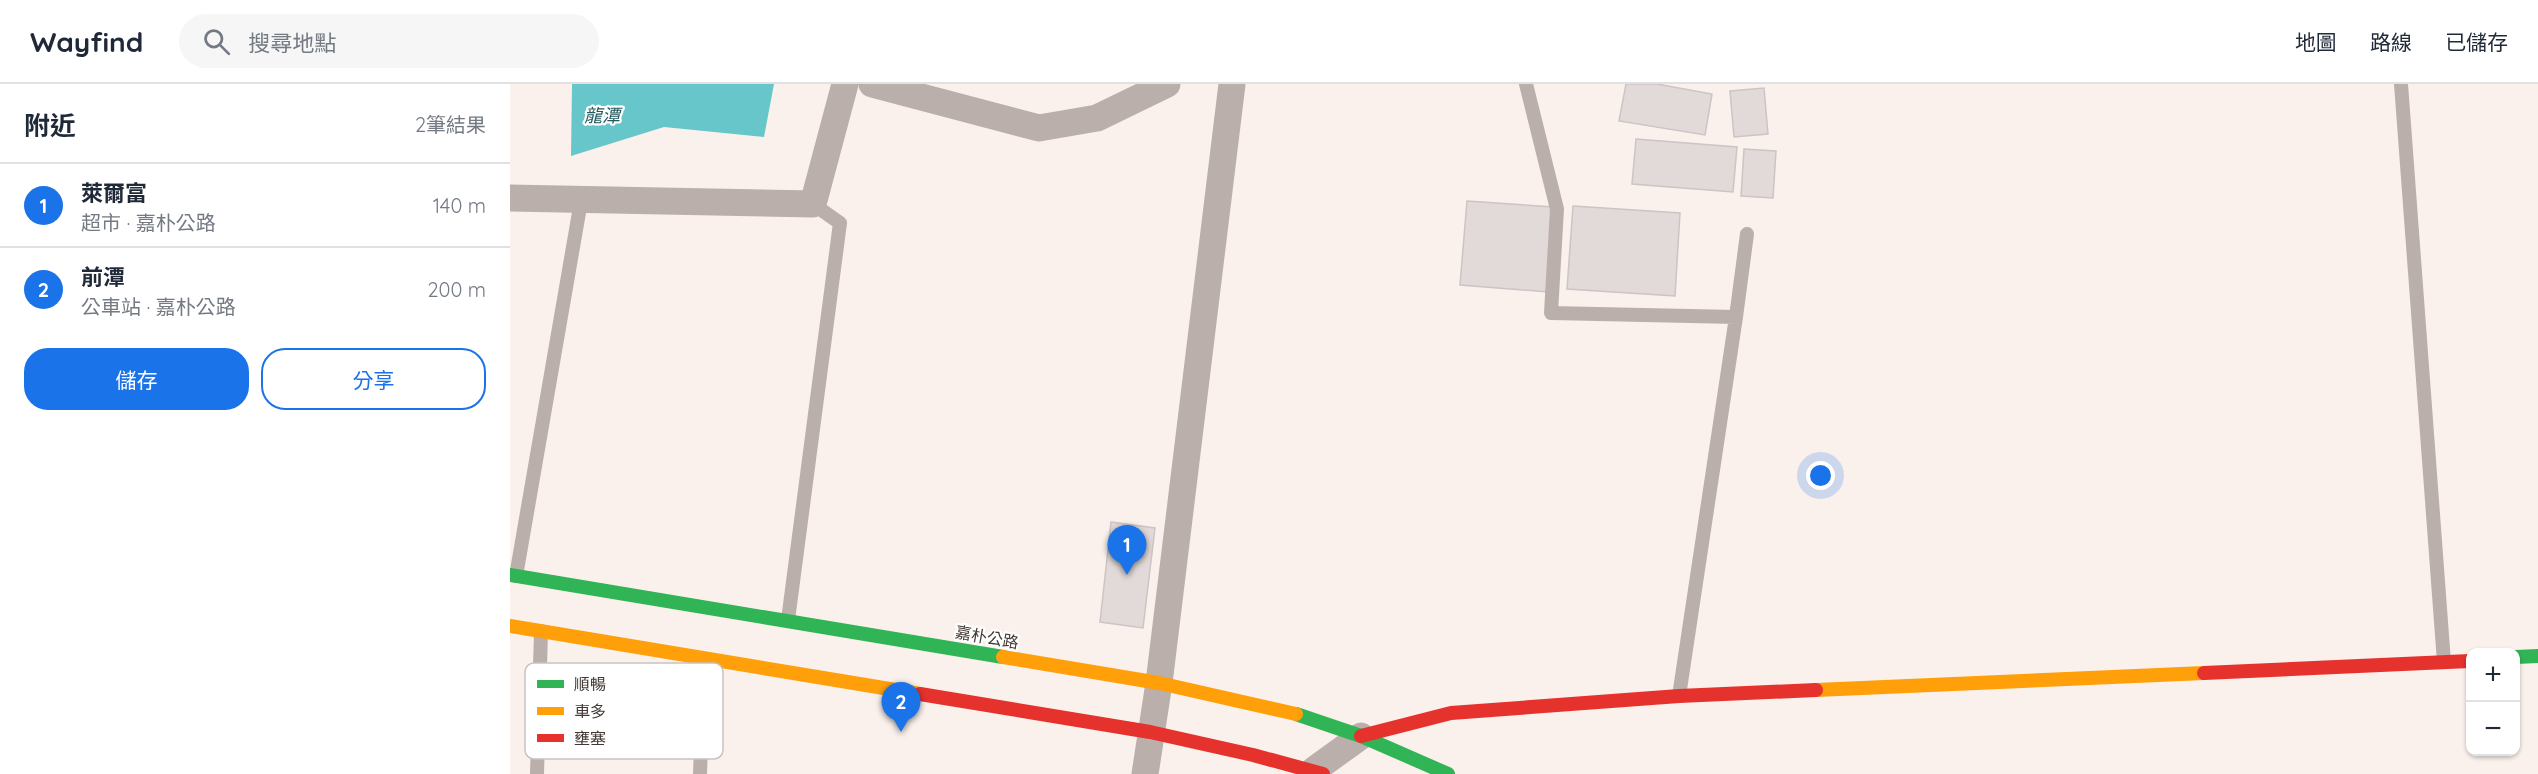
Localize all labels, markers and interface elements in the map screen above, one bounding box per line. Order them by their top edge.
search box [179,14,599,68]
text: Wayfind [30,24,143,59]
icon: search [200,25,233,58]
text: 搜尋地點 [248,29,336,57]
text: 地圖 [2295,29,2337,55]
text: 路線 [2370,29,2412,55]
text: 已儲存 [2445,29,2508,55]
water label: 龍潭 [584,104,623,127]
text: 附近 [24,109,76,142]
text: 2筆結果 [415,112,486,137]
text: 萊爾富 [81,179,147,207]
text: 1 [40,193,47,218]
text: 140 m [433,193,486,218]
text: 超市 · 嘉朴公路 [81,210,216,235]
text: 前潭 [81,263,125,291]
text: 2 [38,277,49,302]
text: 200 m [427,277,486,302]
text: 公車站 · 嘉朴公路 [81,294,236,319]
button: 儲存 [24,348,249,410]
button: 分享 [261,348,486,410]
your location [1806,461,1835,490]
pin: 1 [1108,526,1146,575]
street label: 嘉朴公路 [954,622,1020,652]
map controls [2466,648,2520,756]
button: + [2466,648,2520,702]
legend [525,663,723,759]
text: 順暢 [574,674,606,694]
pin: 2 [882,682,920,732]
text: 車多 [574,701,606,721]
button: − [2466,702,2520,756]
text: 壅塞 [574,728,606,748]

